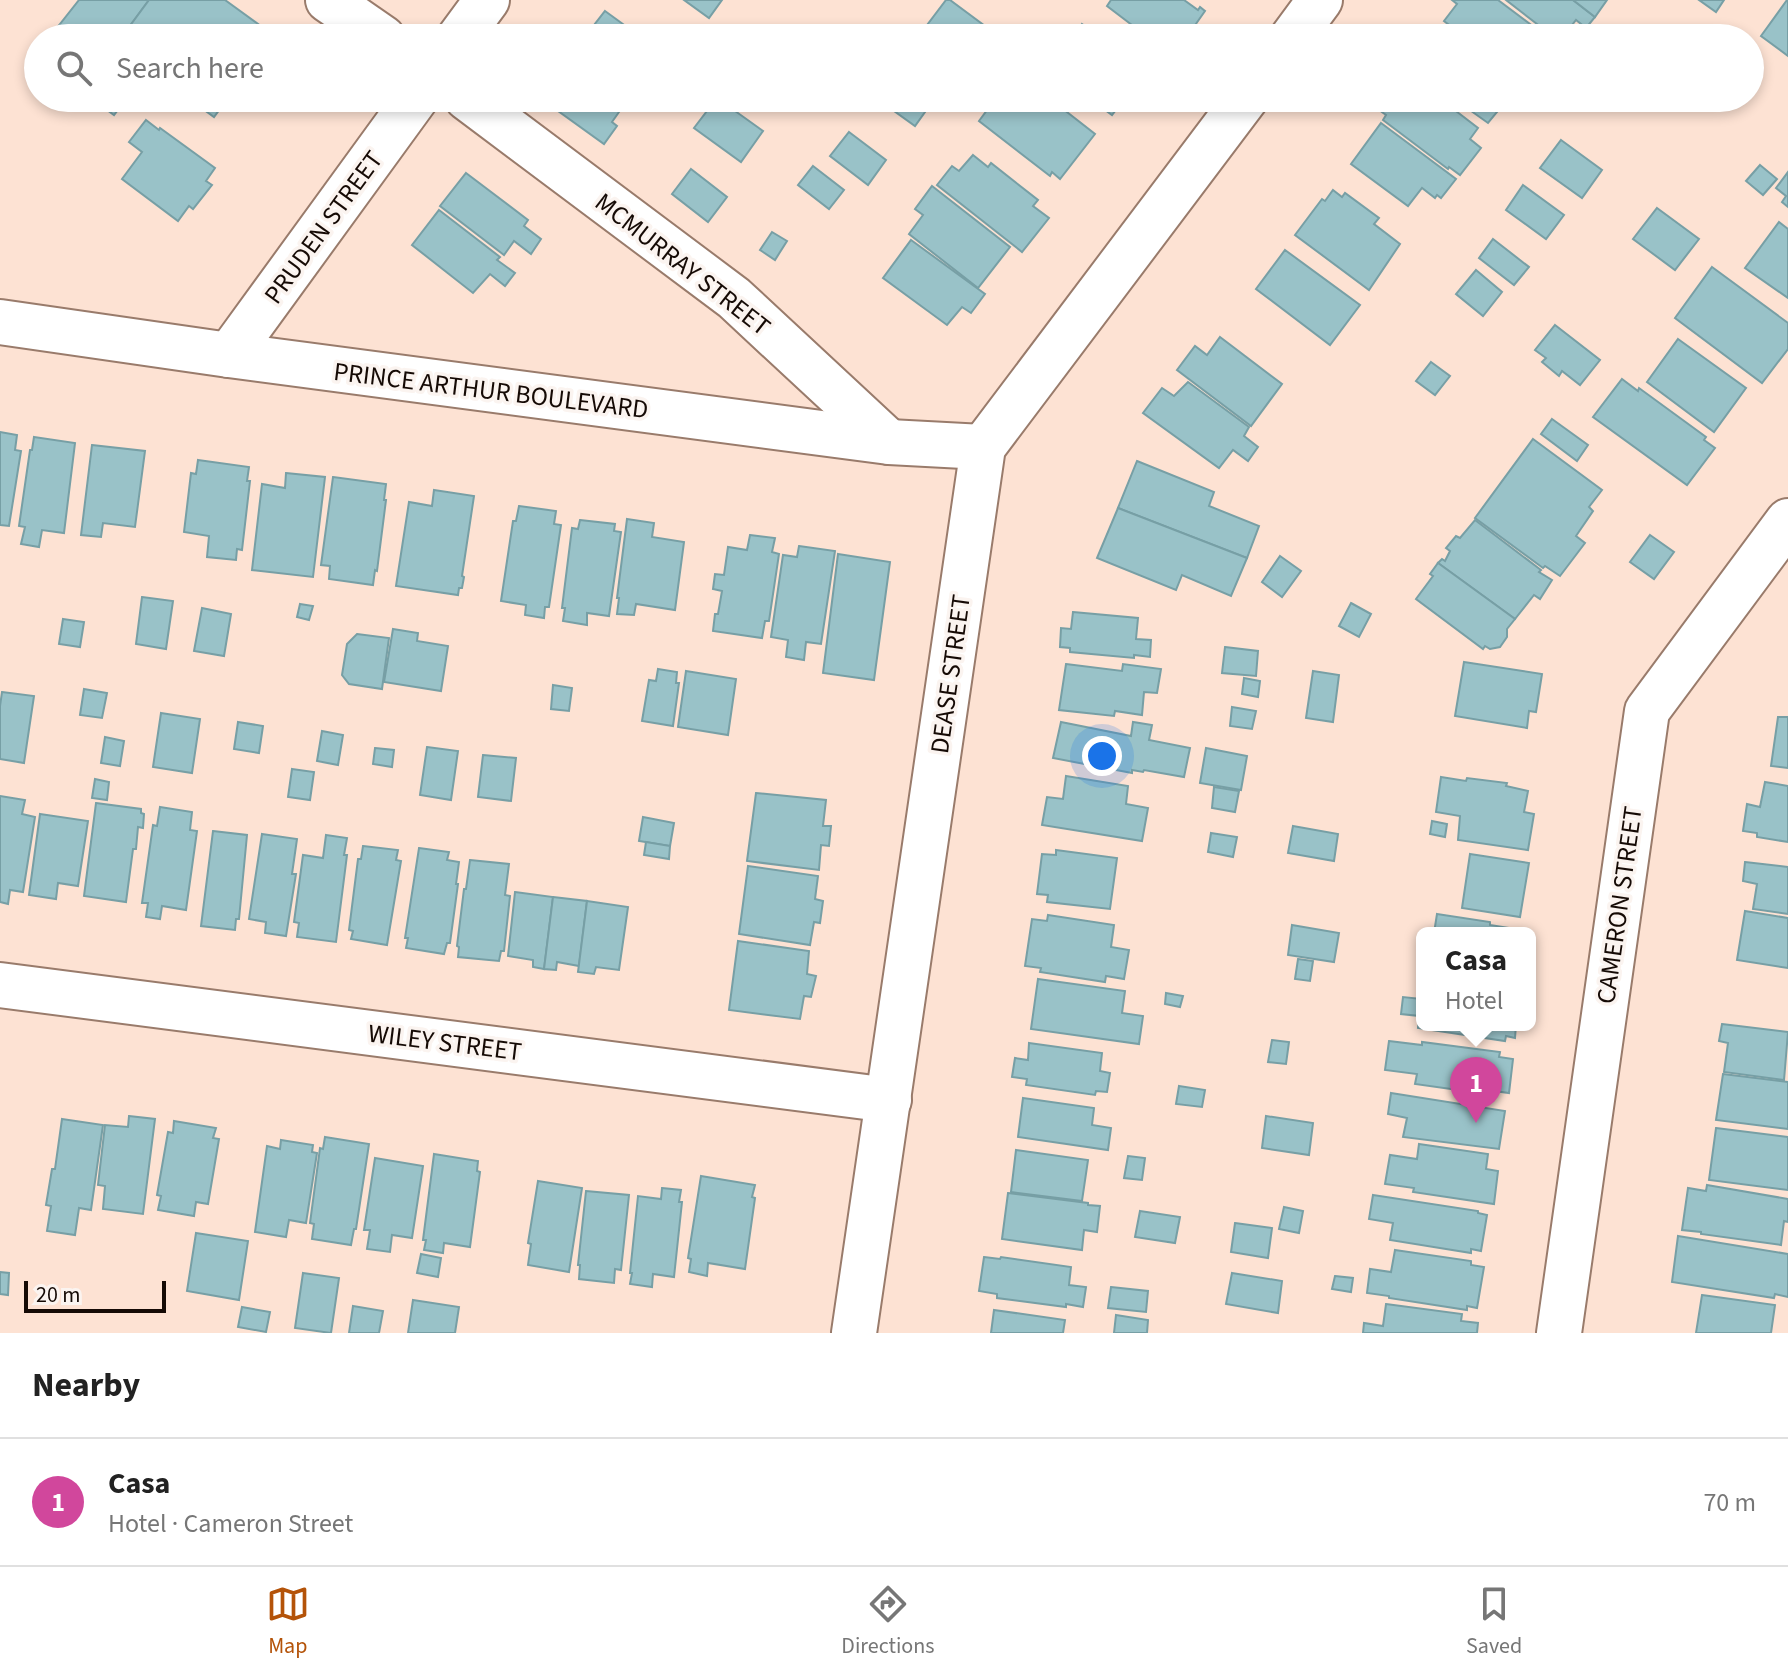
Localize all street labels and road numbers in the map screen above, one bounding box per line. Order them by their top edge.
street label: PRUDEN STREET [255,143,392,312]
street label: MCMURRAY STREET [587,184,778,345]
street label: PRINCE ARTHUR BOULEVARD [331,353,650,428]
street label: DEASE STREET [921,592,980,756]
street label: CAMERON STREET [1587,804,1652,1006]
street label: WILEY STREET [366,1015,524,1070]

